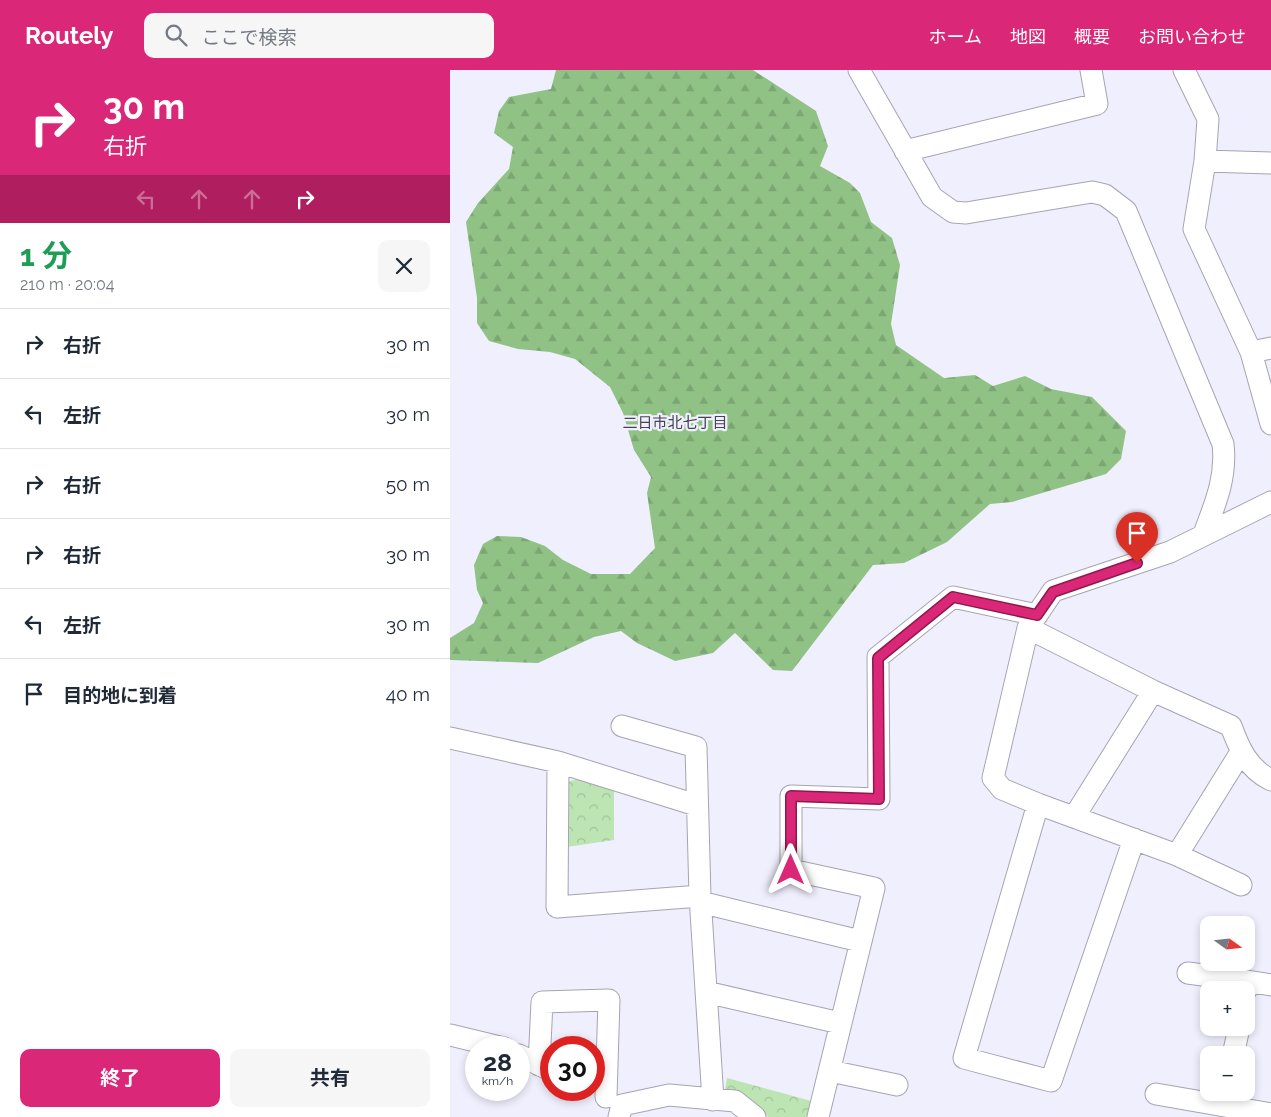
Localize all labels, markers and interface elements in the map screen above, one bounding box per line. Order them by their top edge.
search box [144,13,494,58]
text: Routely [25,21,114,50]
icon: search [162,21,190,49]
text: ここで検索 [202,26,297,48]
text: ホーム [929,26,982,47]
text: 地図 [1010,26,1046,47]
text: 概要 [1074,26,1110,47]
text: お問い合わせ [1138,26,1246,47]
text: 30 m [103,86,185,127]
icon: right [20,90,85,155]
text: 右折 [103,133,147,159]
icon: left [132,185,160,213]
icon: ahead [185,185,213,213]
icon: ahead [238,185,266,213]
icon: right [291,185,319,213]
text: 1 分 [20,238,72,273]
button: close [378,240,430,292]
text: 210 m · 20:04 [20,275,115,294]
icon: right [20,330,48,358]
text: 30 m [386,333,430,355]
text: 右折 [63,334,101,356]
icon: left [20,400,48,428]
text: 30 m [386,403,430,425]
text: 左折 [63,404,101,426]
district label: 二日市北七丁目 [622,414,728,432]
icon: right [20,470,48,498]
text: 50 m [386,473,430,495]
text: 右折 [63,474,101,496]
pin [1116,512,1158,563]
icon: arrive [1123,519,1151,547]
icon: right [20,540,48,568]
text: 30 m [386,543,430,565]
text: 右折 [63,544,101,566]
icon: left [20,610,48,638]
text: 30 m [386,613,430,635]
text: 左折 [63,614,101,636]
icon: arrive [20,680,48,708]
text: 40 m [386,683,430,705]
text: 目的地に到着 [63,684,177,706]
position arrow [764,843,816,895]
north arrow [1200,916,1255,971]
map controls [1200,916,1255,1101]
button: + [1200,981,1255,1036]
speed limit sign: 30 [540,1036,605,1101]
button: − [1200,1046,1255,1101]
text: 28 [483,1047,512,1077]
button: 終了 [20,1049,220,1107]
button: 共有 [230,1049,430,1107]
text: km/h [482,1074,513,1088]

